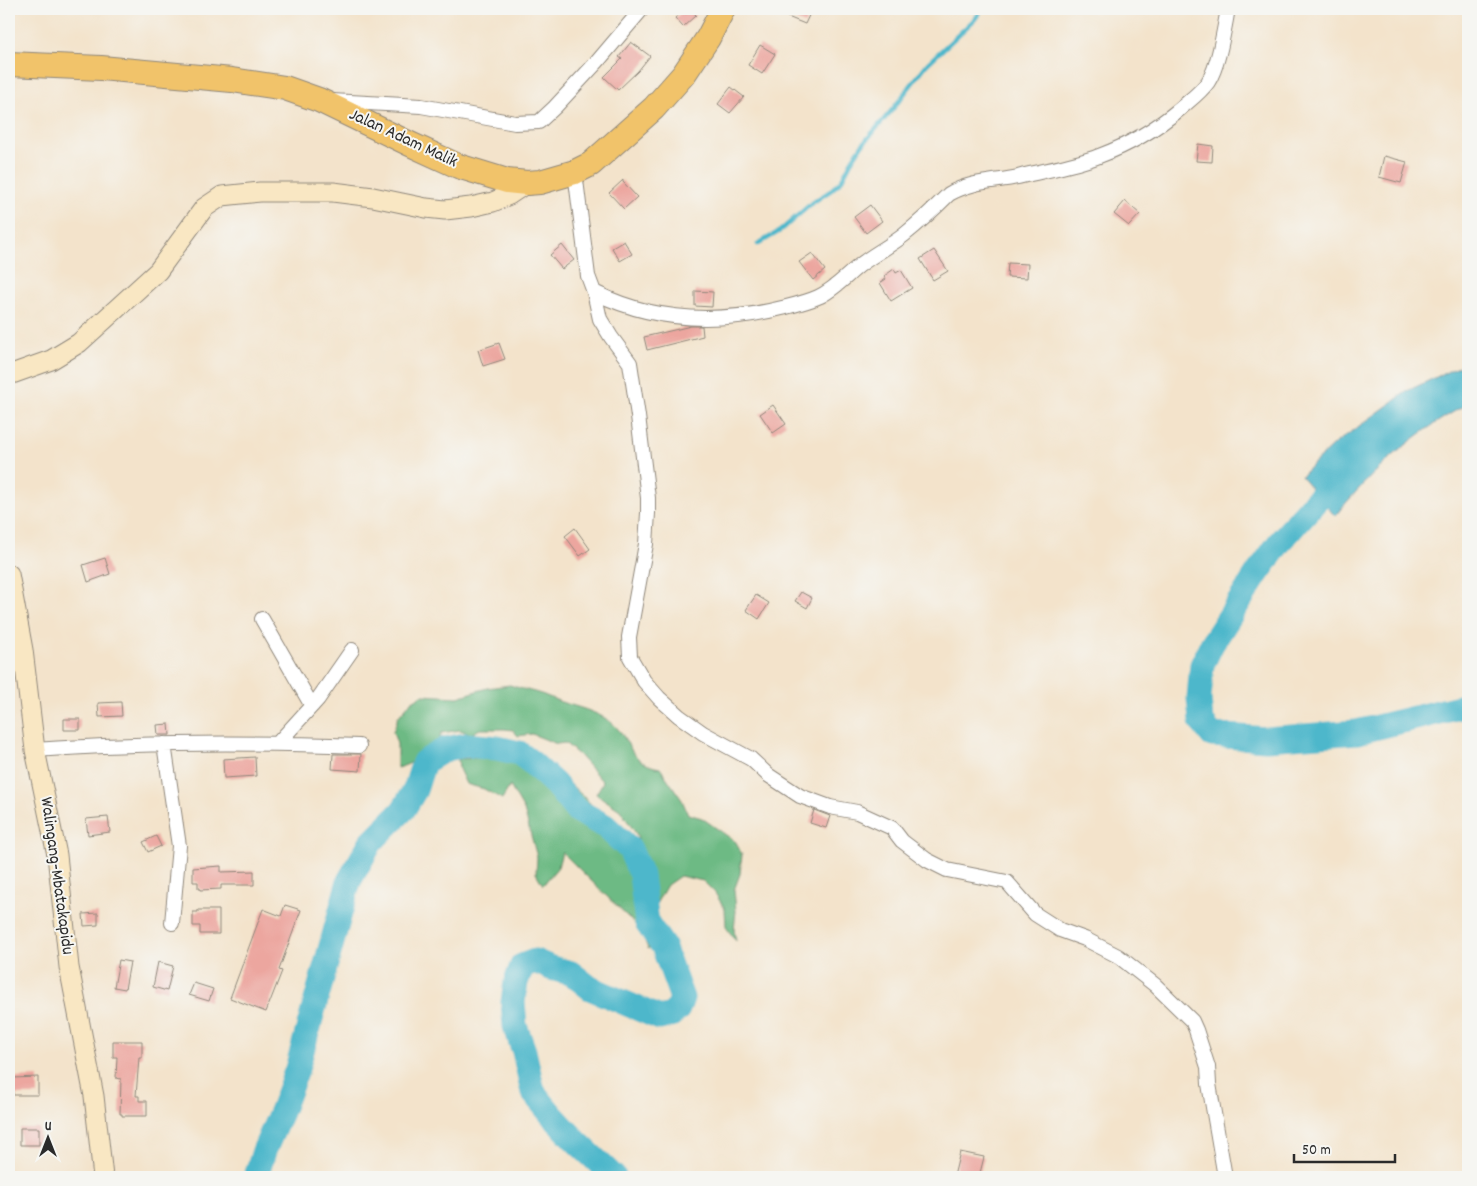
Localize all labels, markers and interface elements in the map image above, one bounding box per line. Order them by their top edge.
street label: Jalan Adam Malik [345,103,461,175]
street label: Walingang-Mbatakapidu [33,796,79,956]
north arrow [22,1114,72,1164]
text: U [45,1117,52,1137]
scale bar [1294,1131,1396,1163]
text: 50 m [1302,1140,1331,1162]

